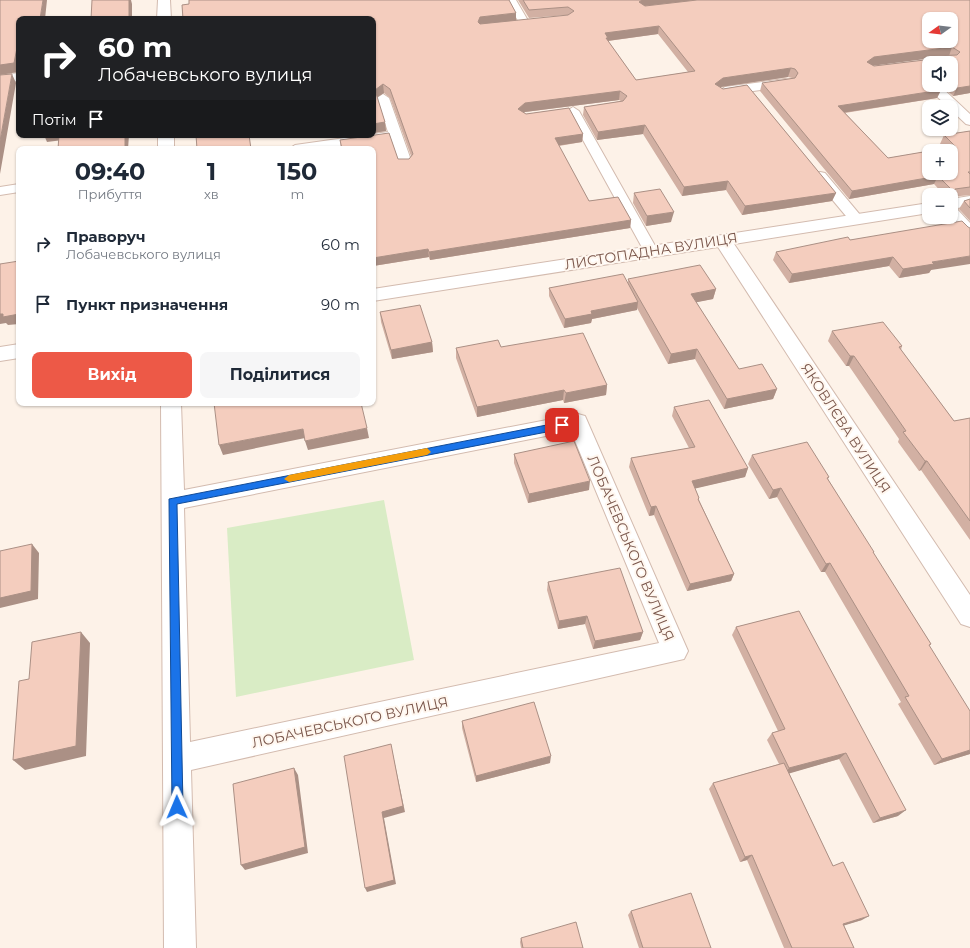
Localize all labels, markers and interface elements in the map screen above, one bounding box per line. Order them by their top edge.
north arrow [922,12,958,48]
map controls [922,12,958,224]
text: 60 m [98,30,172,64]
icon: right [32,32,84,84]
button: sound [922,56,958,92]
text: Лобачевського вулиця [98,64,312,86]
button: layers [922,100,958,136]
icon: arrive [85,108,107,130]
text: Потім [32,110,77,129]
button: + [922,144,958,180]
text: 09:40 [75,157,145,186]
text: 1 [207,157,216,186]
text: 150 [277,157,317,186]
text: Прибуття [78,186,142,202]
text: хв [204,186,219,202]
text: m [290,186,304,202]
button: − [922,188,958,224]
text: Праворуч [66,227,146,246]
street label: ЛИСТОПАДНА ВУЛИЦЯ [563,228,739,274]
icon: right [32,233,54,255]
text: 60 m [321,235,360,254]
text: Лобачевського вулиця [66,246,221,262]
icon: arrive [32,293,54,315]
text: Пункт призначення [66,295,228,314]
text: 90 m [321,295,360,314]
button: Вихід [32,352,192,398]
button: Поділитися [200,352,360,398]
street label: ЯКОВЛЄВА ВУЛИЦЯ [797,360,895,496]
pin [545,408,579,442]
icon: arrive [551,414,573,436]
street label: ЛОБАЧЕВСЬКОГО ВУЛИЦЯ [584,452,678,644]
street label: ЛОБАЧЕВСЬКОГО ВУЛИЦЯ [250,692,450,752]
position arrow [156,786,198,828]

